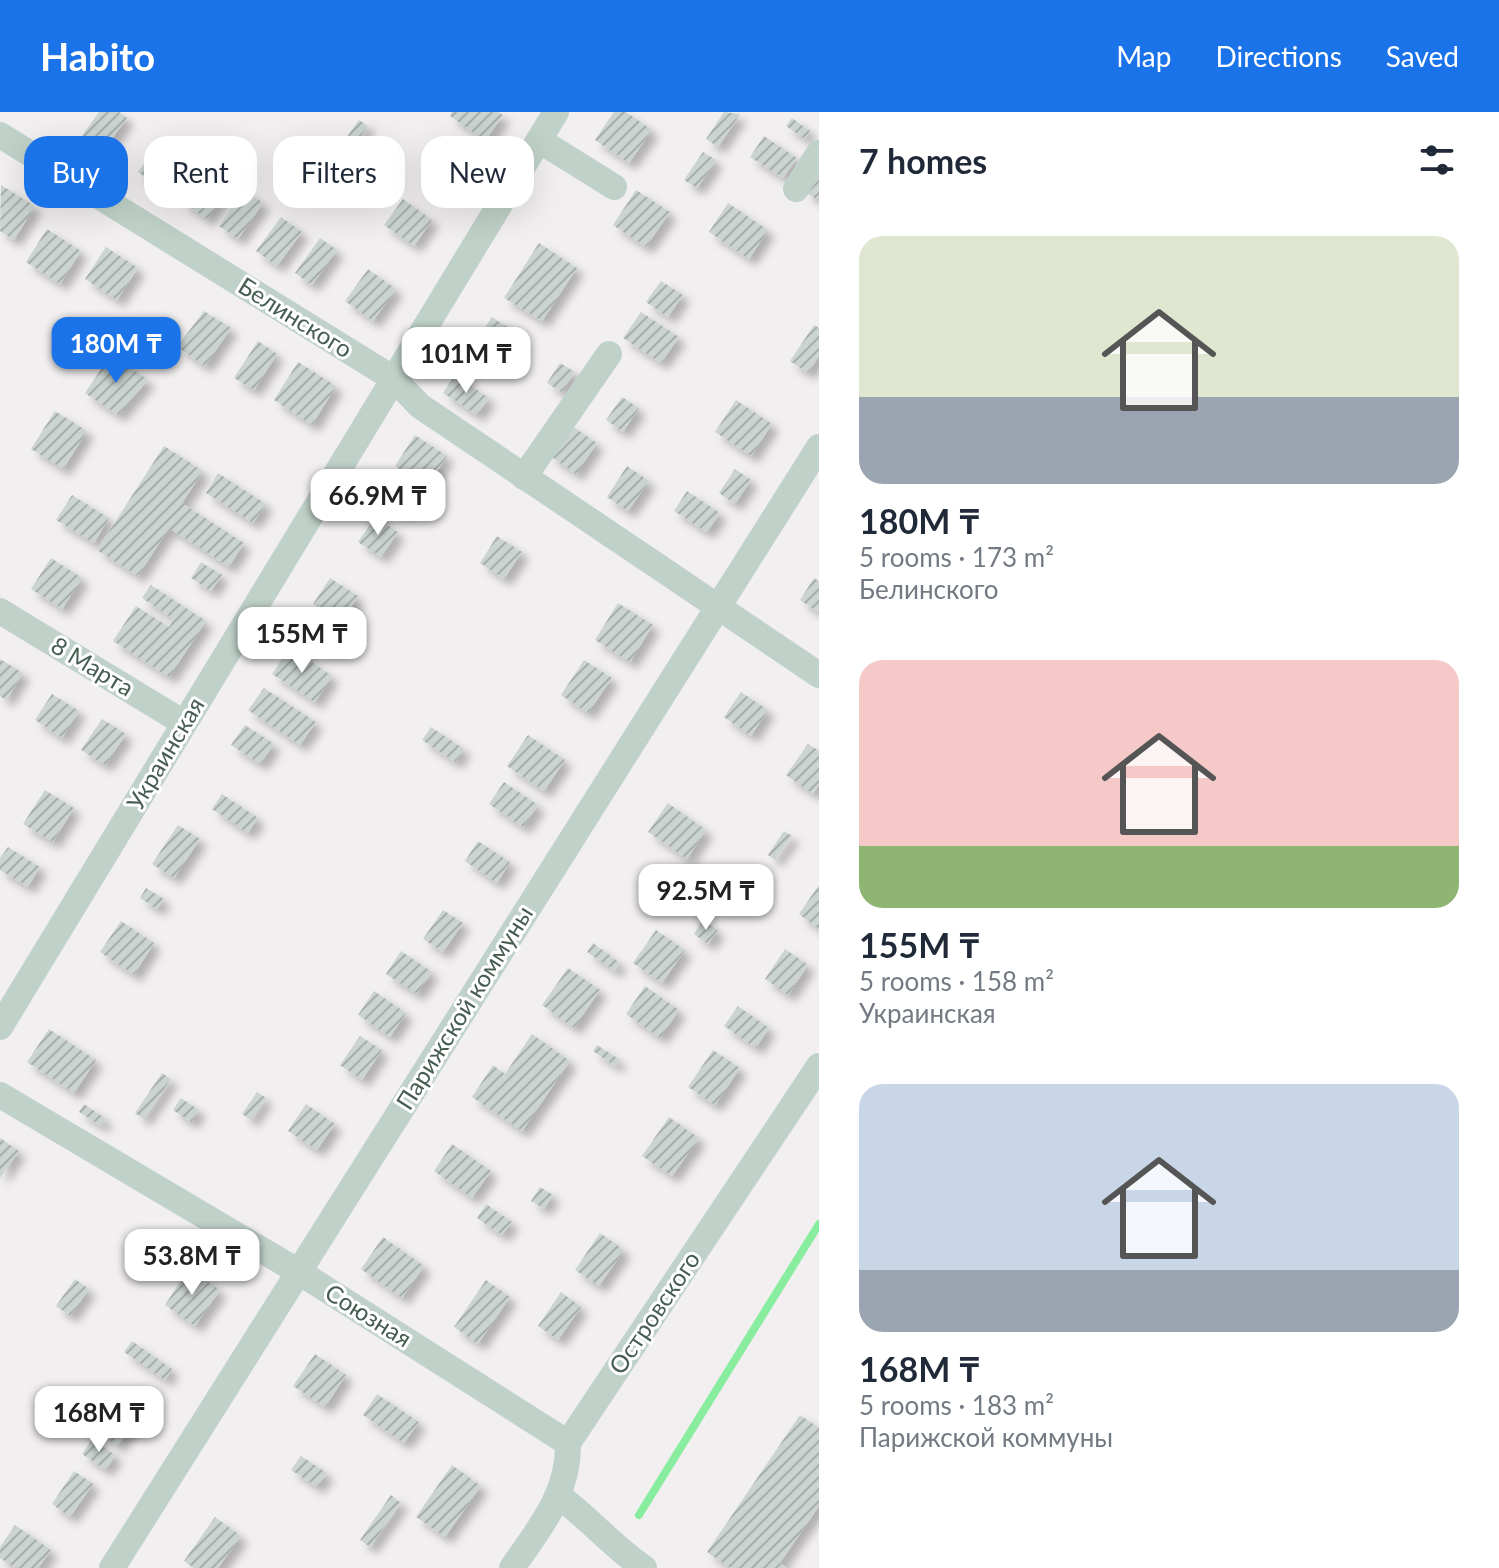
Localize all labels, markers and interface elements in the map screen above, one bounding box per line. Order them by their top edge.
text: Habito [40,33,155,79]
text: Map [1116,39,1171,73]
text: Directions [1215,39,1342,73]
text: Saved [1386,39,1459,73]
chip: Buy [24,136,128,208]
chip: Rent [144,136,257,208]
chip: Filters [273,136,405,208]
chip: New [421,136,534,208]
icon: filters [1415,138,1459,182]
text: 7 homes [859,140,987,181]
street label: Белинского [233,270,358,363]
icon: home [1087,288,1231,432]
pin: 180M ₸ [51,317,181,385]
text: 180M ₸ [70,327,162,359]
pin: 101M ₸ [401,327,531,395]
text: 101M ₸ [420,337,512,369]
pin: 66.9M ₸ [304,469,452,537]
text: 66.9M ₸ [329,479,427,511]
text: 180M ₸ [859,500,980,541]
text: 5 rooms · 173 m² [859,541,1054,573]
text: Белинского [859,573,999,605]
pin: 155M ₸ [237,607,367,675]
text: 155M ₸ [256,617,348,649]
street label: 8 Марта [46,630,139,702]
street label: Украинская [120,692,210,815]
icon: home [1087,712,1231,856]
pin: 92.5M ₸ [632,864,780,932]
text: 92.5M ₸ [657,874,755,906]
street label: Парижской коммуны [389,900,538,1114]
text: 155M ₸ [859,924,980,965]
text: 5 rooms · 158 m² [859,965,1054,997]
text: Украинская [859,997,996,1029]
icon: home [1087,1136,1231,1280]
pin: 53.8M ₸ [118,1229,266,1297]
text: 53.8M ₸ [143,1239,241,1271]
street label: Островского [602,1245,705,1379]
street label: Союзная [320,1277,417,1352]
text: 168M ₸ [859,1348,980,1389]
pin: 168M ₸ [34,1386,164,1454]
text: 5 rooms · 183 m² [859,1389,1054,1421]
text: 168M ₸ [53,1396,145,1428]
text: Парижской коммуны [859,1421,1113,1453]

